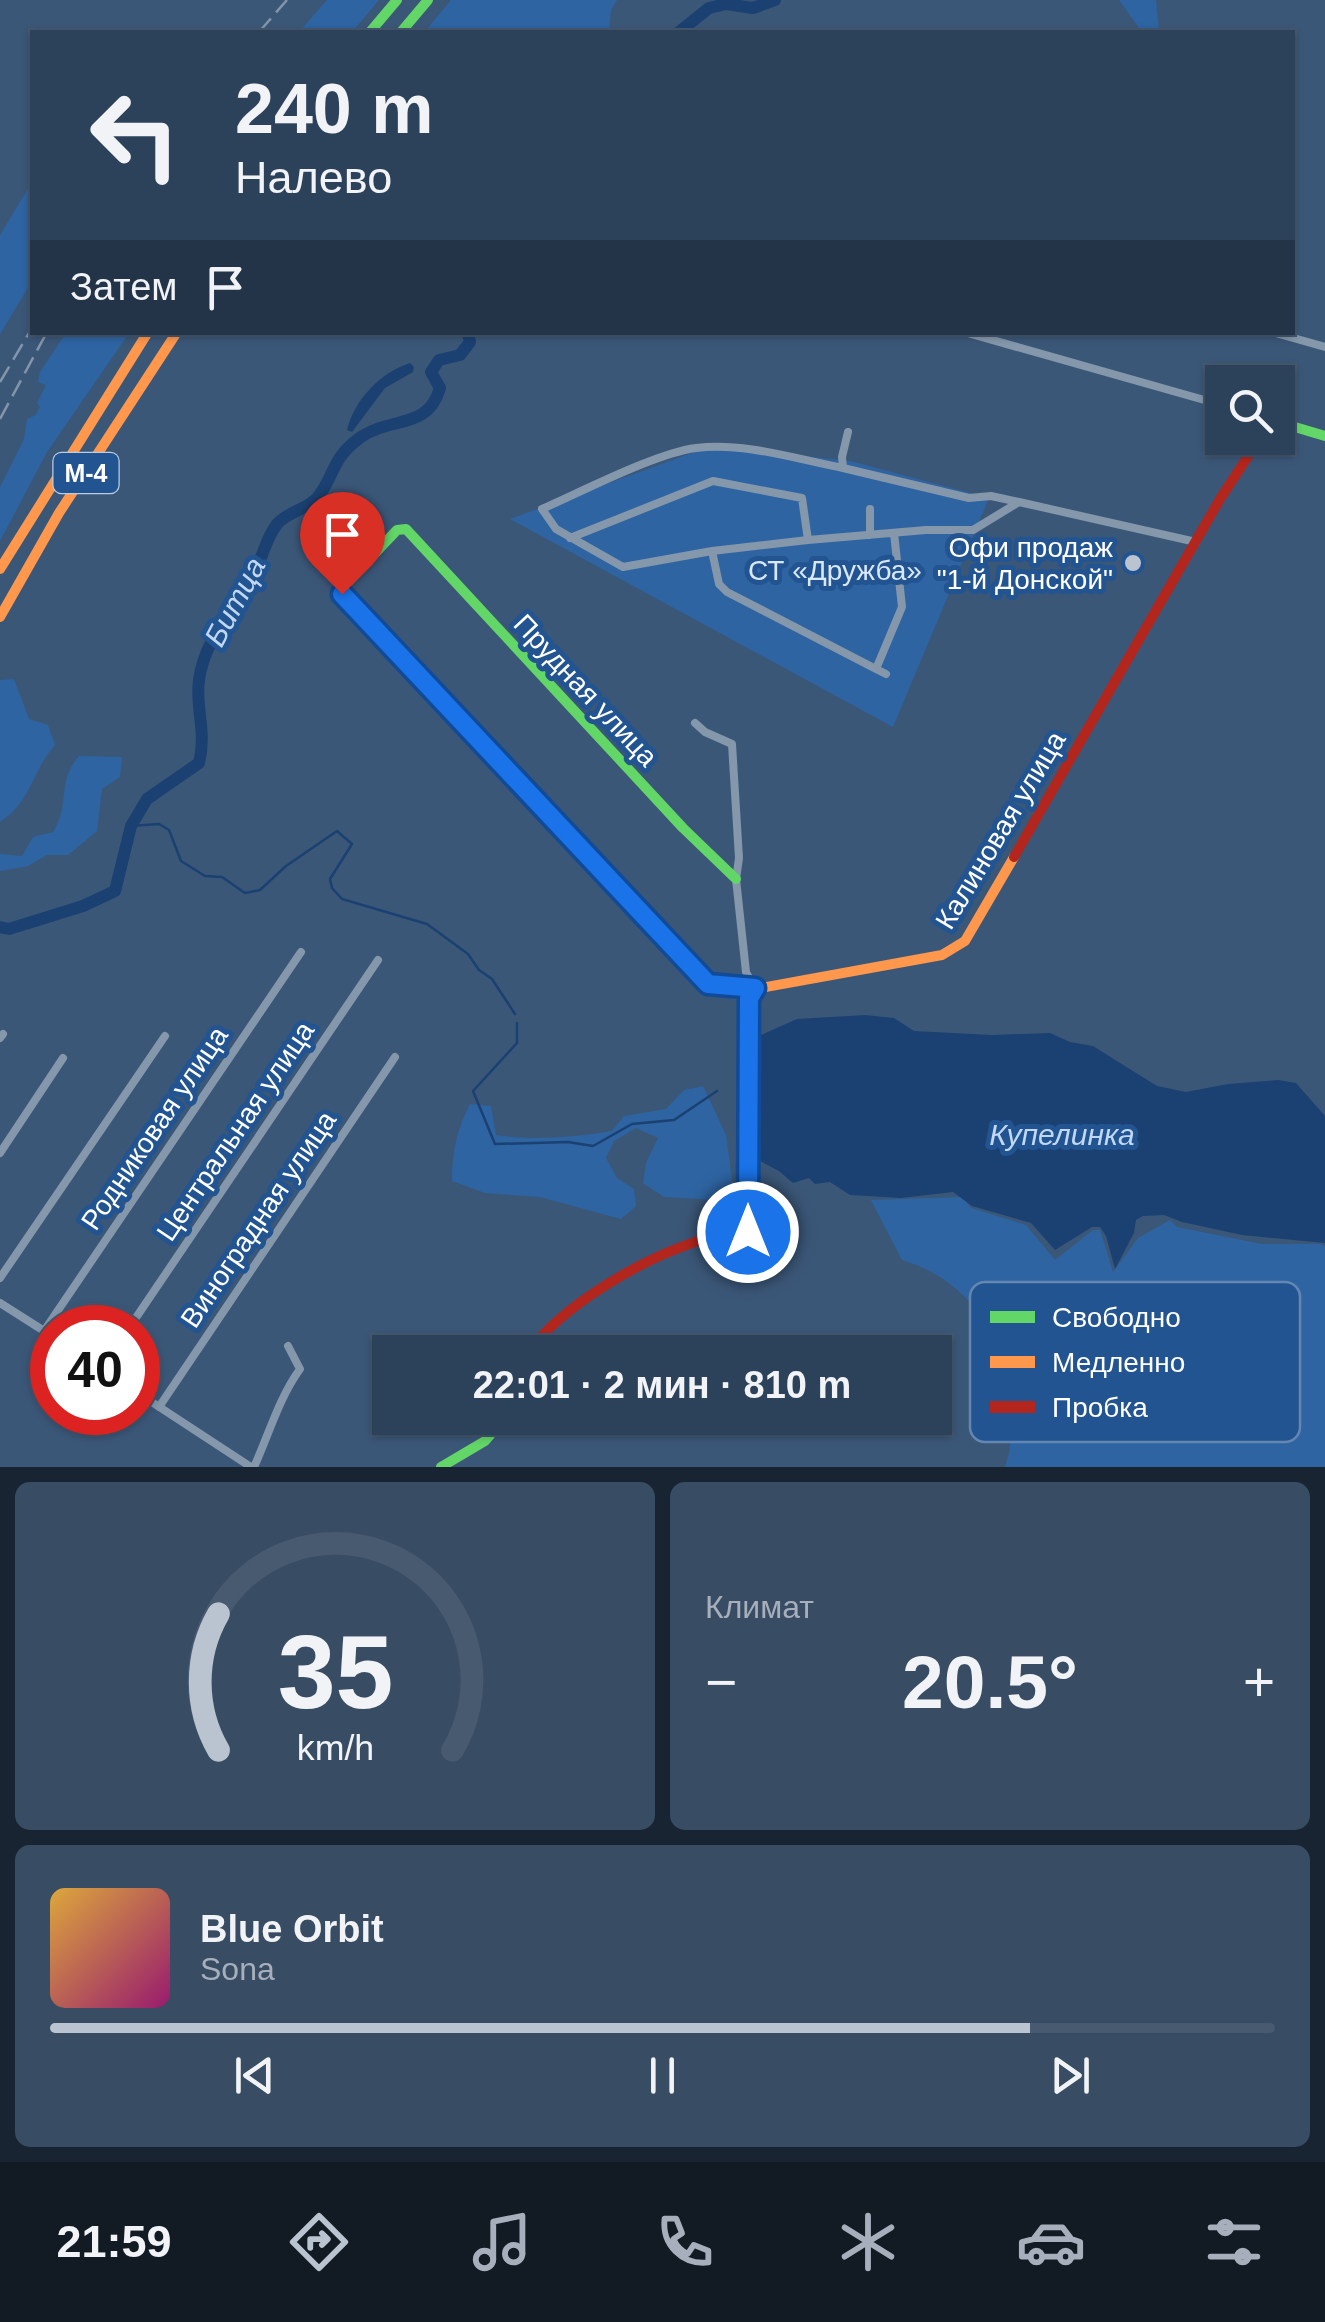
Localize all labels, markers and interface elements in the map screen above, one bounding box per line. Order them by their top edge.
icon: left [70,70,200,200]
text: 240 m [235,70,433,148]
text: Налево [235,152,392,203]
icon: arrive [198,260,253,315]
text: Затем [70,266,178,308]
map controls [1205,365,1295,455]
button: search [1205,365,1295,455]
road number: М-4 [54,453,118,493]
pin [300,492,385,595]
icon: arrive [315,507,370,562]
place label: Офи продаж "1-й Донской" [937,532,1113,595]
water label: Битца [198,552,272,652]
marker: Офи продаж "1-й Донской" [1122,552,1144,574]
park label: СТ «Дружба» [748,555,922,586]
street label: Прудная улица [508,608,664,773]
street label: Калиновая улица [929,726,1072,935]
street label: Центральная улица [151,1015,321,1247]
street label: Родниковая улица [75,1021,234,1236]
street label: Виноградная улица [175,1105,343,1333]
water label: Купелинка [989,1118,1135,1151]
position arrow [696,1180,800,1284]
legend [970,1282,1300,1442]
text: Свободно [1052,1302,1181,1333]
speed limit sign: 40 [30,1305,160,1435]
text: Медленно [1052,1347,1185,1378]
text: 22:01 · 2 мин · 810 m [473,1364,851,1406]
text: Пробка [1052,1392,1148,1423]
text: Климат [705,1589,814,1625]
text: 35 [277,1614,393,1730]
text: 20.5° [902,1640,1078,1724]
text: − [705,1651,737,1713]
text: + [1243,1651,1275,1713]
text: km/h [296,1728,374,1768]
text: Blue Orbit [200,1908,384,1950]
text: Sona [200,1951,275,1987]
icon: previous [227,2048,282,2103]
icon: pause [635,2048,690,2103]
icon: next [1043,2048,1098,2103]
icon: directions [284,2207,354,2277]
icon: music [467,2207,537,2277]
icon: phone [650,2207,720,2277]
icon: climate [833,2207,903,2277]
icon: car [1016,2207,1086,2277]
icon: filters [1199,2207,1269,2277]
text: 21:59 [56,2216,172,2267]

